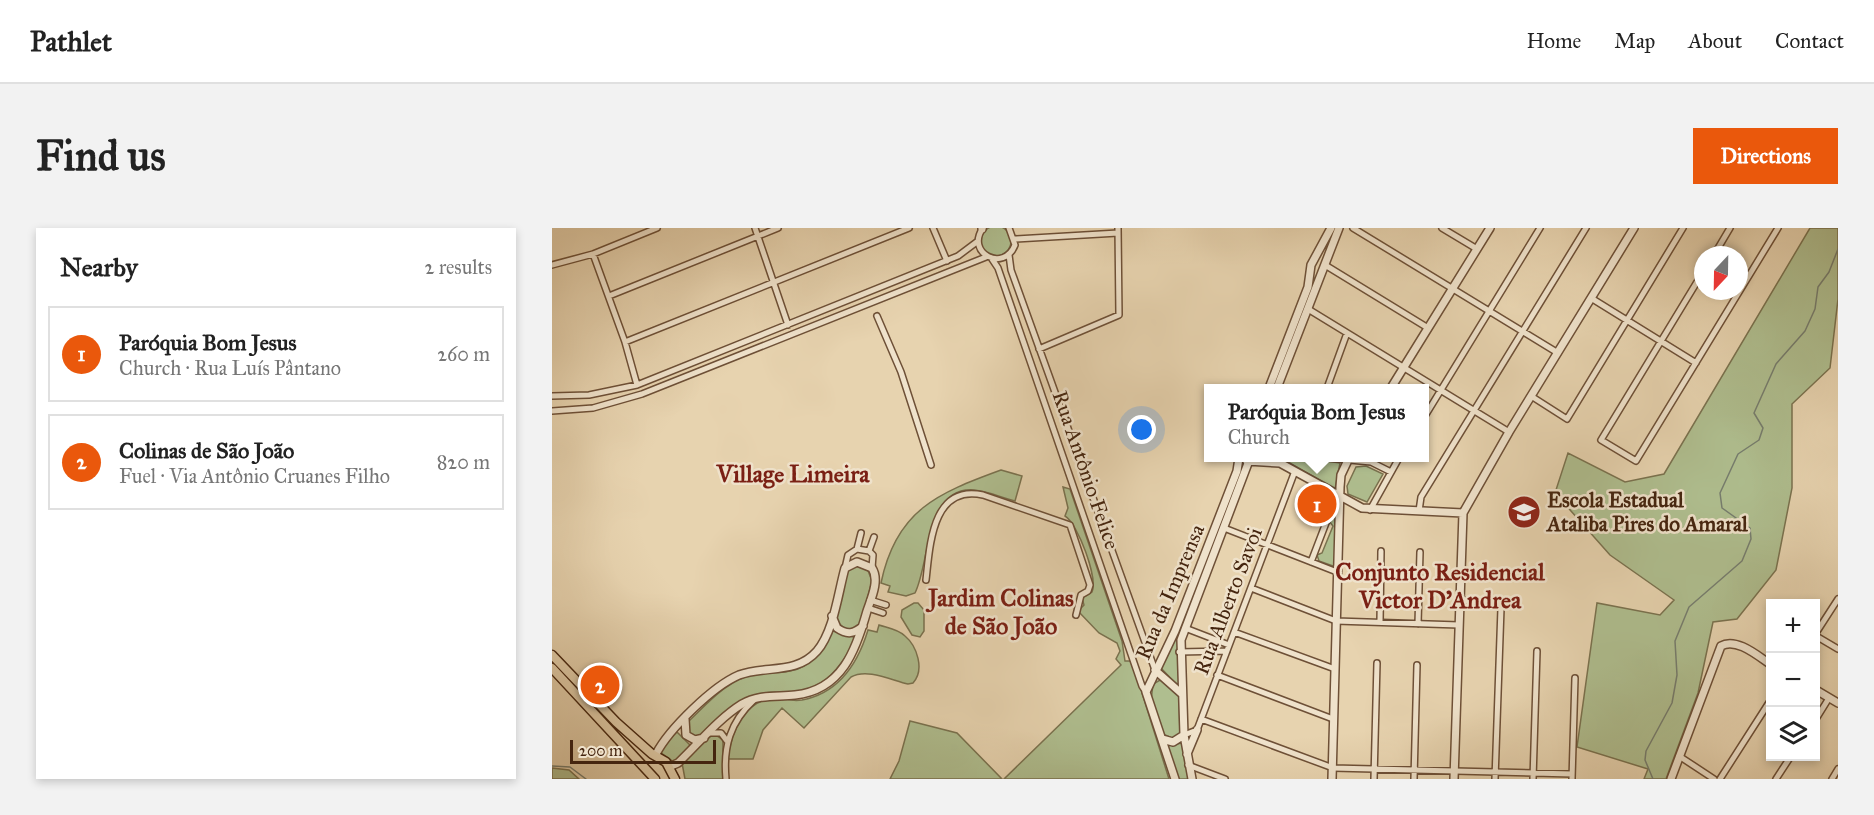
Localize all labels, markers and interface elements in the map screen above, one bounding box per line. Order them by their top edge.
text: Pathlet [30,24,112,59]
text: Home [1526,28,1581,54]
text: Map [1614,28,1655,54]
text: About [1688,28,1742,54]
text: Contact [1775,28,1844,54]
button: Directions [1693,128,1838,184]
text: Find us [36,130,166,182]
north arrow [1694,246,1748,300]
text: Nearby [60,251,138,283]
text: 2 results [424,255,492,279]
text: Paróquia Bom Jesus [119,329,297,356]
text: 1 [78,342,85,366]
text: 260 m [437,342,490,366]
text: Church · Rua Luís Pântano [119,356,341,380]
popup [1204,384,1429,462]
street label: Rua Antônio Felice [1047,387,1125,553]
text: Paróquia Bom Jesus [1228,398,1405,425]
your location [1127,415,1156,444]
text: Church [1228,425,1290,449]
text: Colinas de São João [119,437,294,464]
text: 2 [77,450,86,474]
text: 820 m [437,450,490,474]
district label: Village Limeira [716,459,870,489]
text: Fuel · Via Antônio Cruanes Filho [119,464,390,488]
pin: 1 [1298,482,1336,526]
place label: Escola Estadual Ataliba Pires do Amaral [1545,487,1749,537]
school or university icon: Escola Estadual Ataliba Pires do Amaral [1506,494,1542,530]
street label: Rua da Imprensa [1130,520,1210,664]
street label: Rua Alberto Savoi [1188,523,1268,678]
district label: Conjunto Residencial Victor D'Andrea [1335,557,1545,615]
district label: Jardim Colinas de São João [925,583,1074,641]
map controls [1766,599,1820,761]
button: + [1766,599,1820,653]
button: − [1766,653,1820,707]
pin: 2 [580,662,620,708]
button: layers [1766,707,1820,761]
scale bar [570,737,716,764]
text: 200 m [579,741,622,760]

